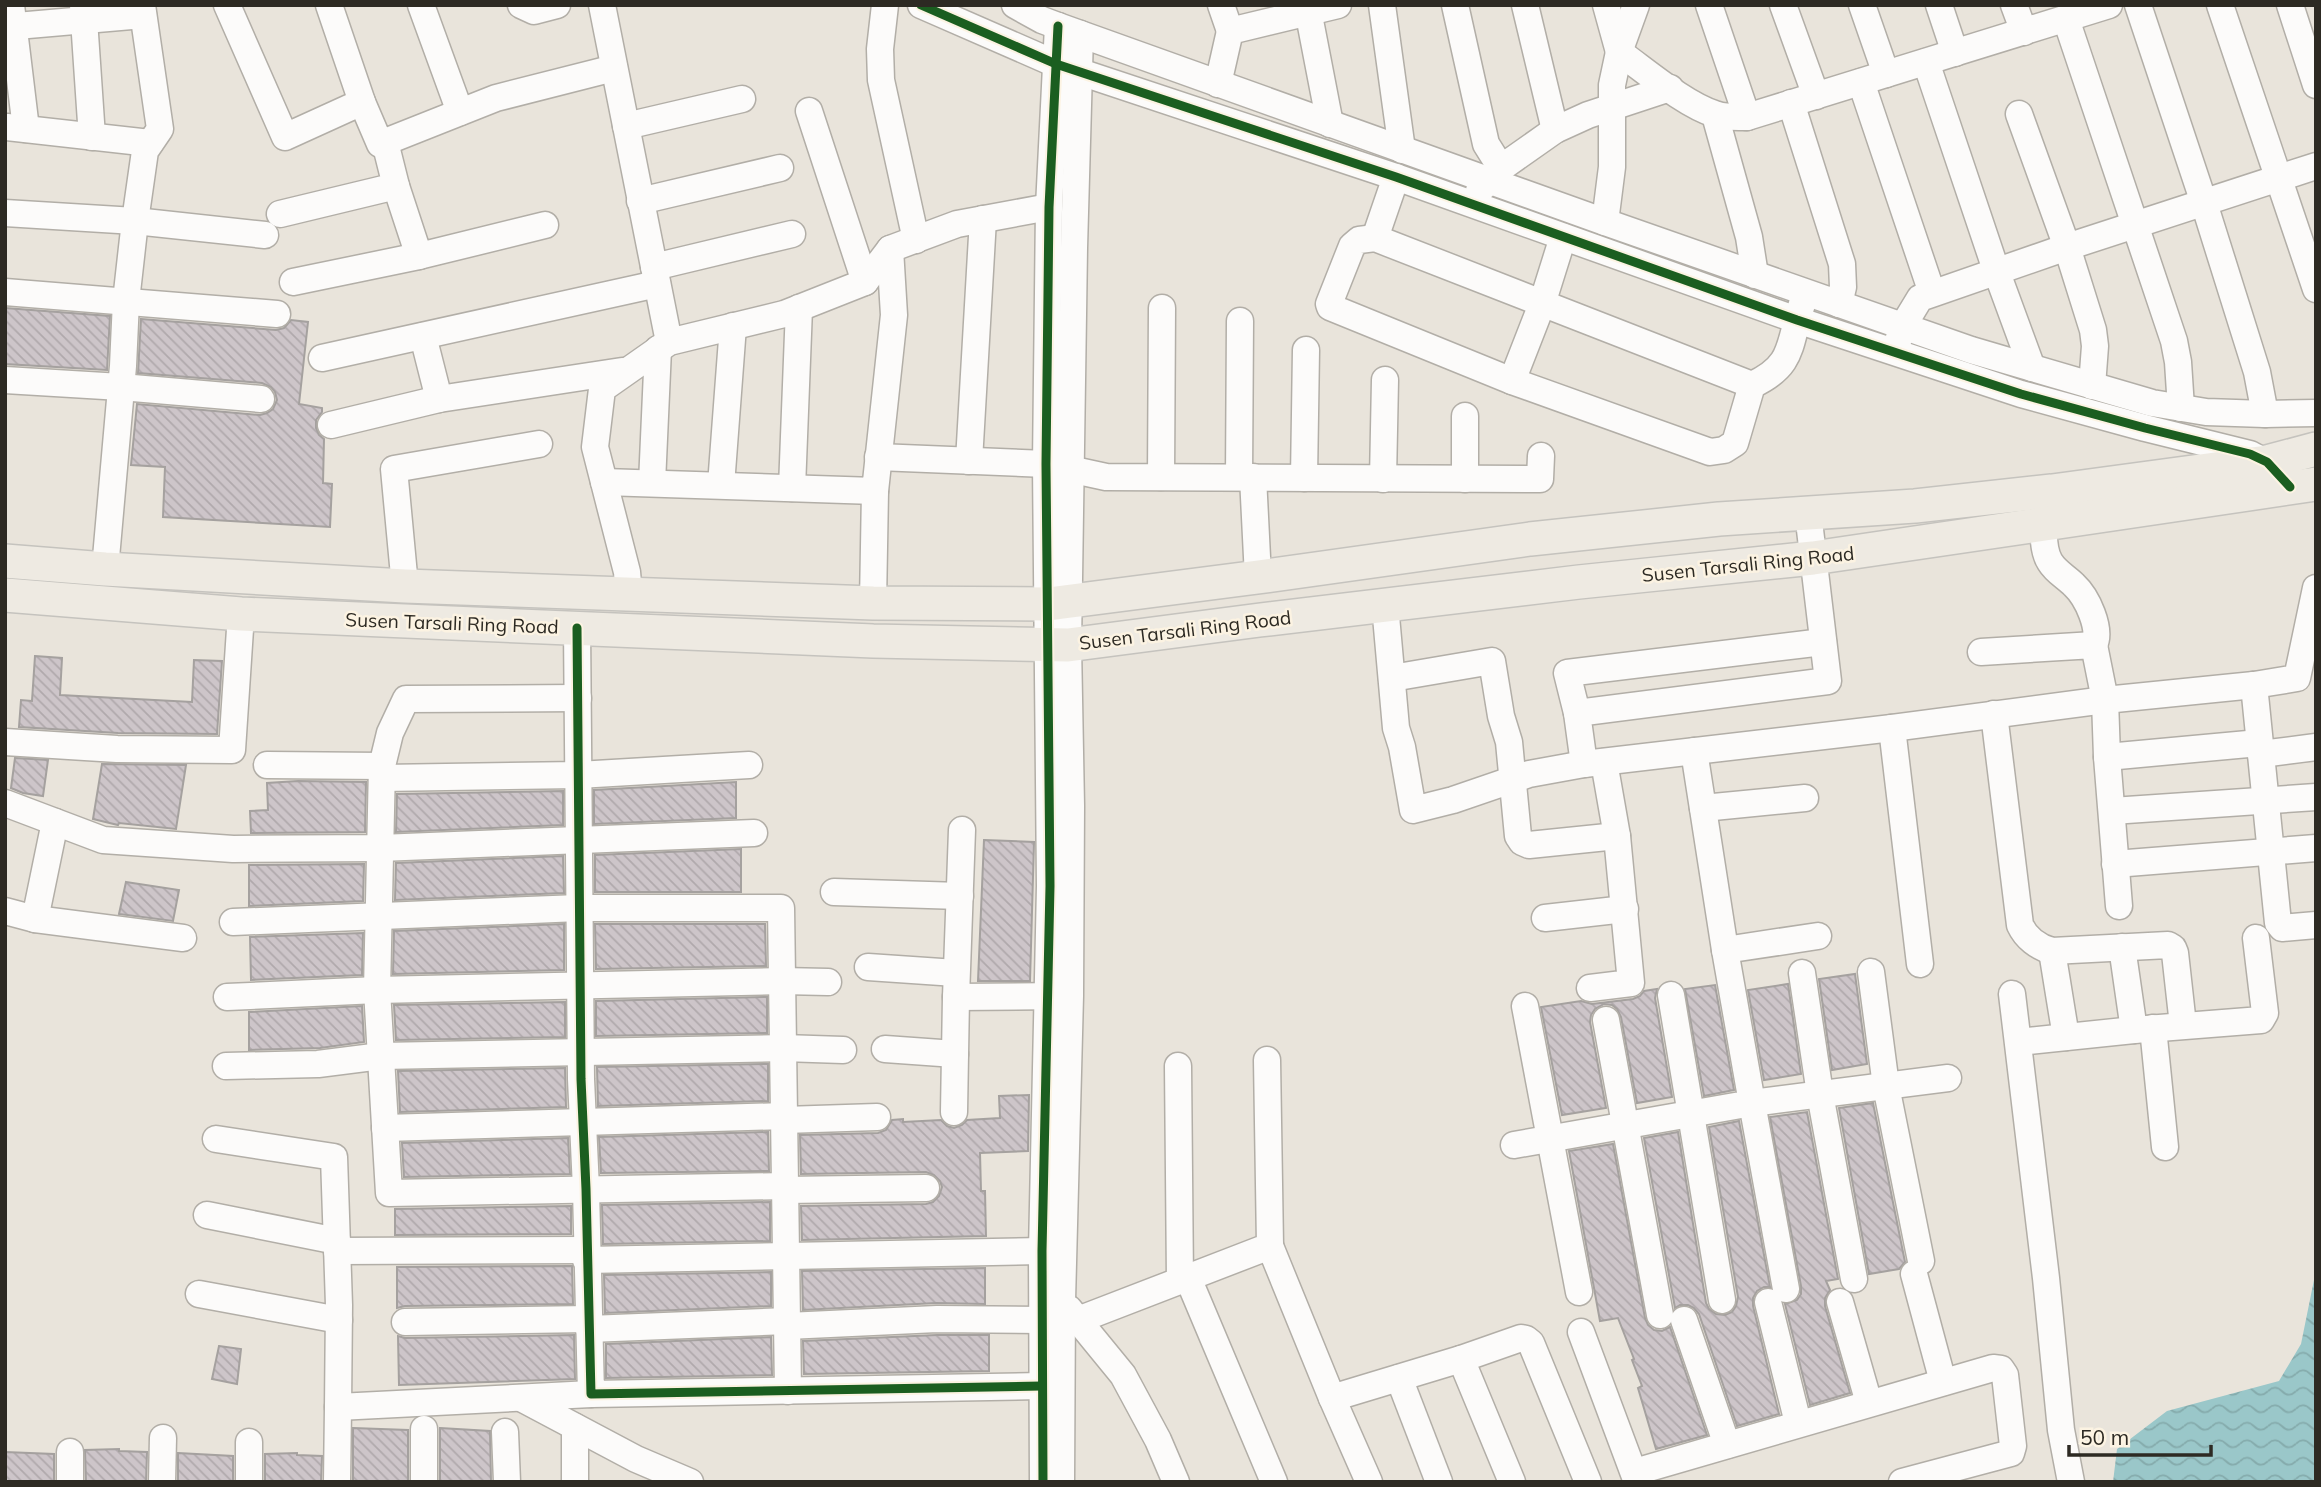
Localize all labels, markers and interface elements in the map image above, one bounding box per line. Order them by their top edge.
street label: Susen Tarsali Ring Road [1641,541,1855,587]
street label: Susen Tarsali Ring Road [1078,605,1292,655]
street label: Susen Tarsali Ring Road [345,607,559,639]
scale bar [2069,1414,2211,1458]
text: 50 m [2080,1424,2129,1450]

